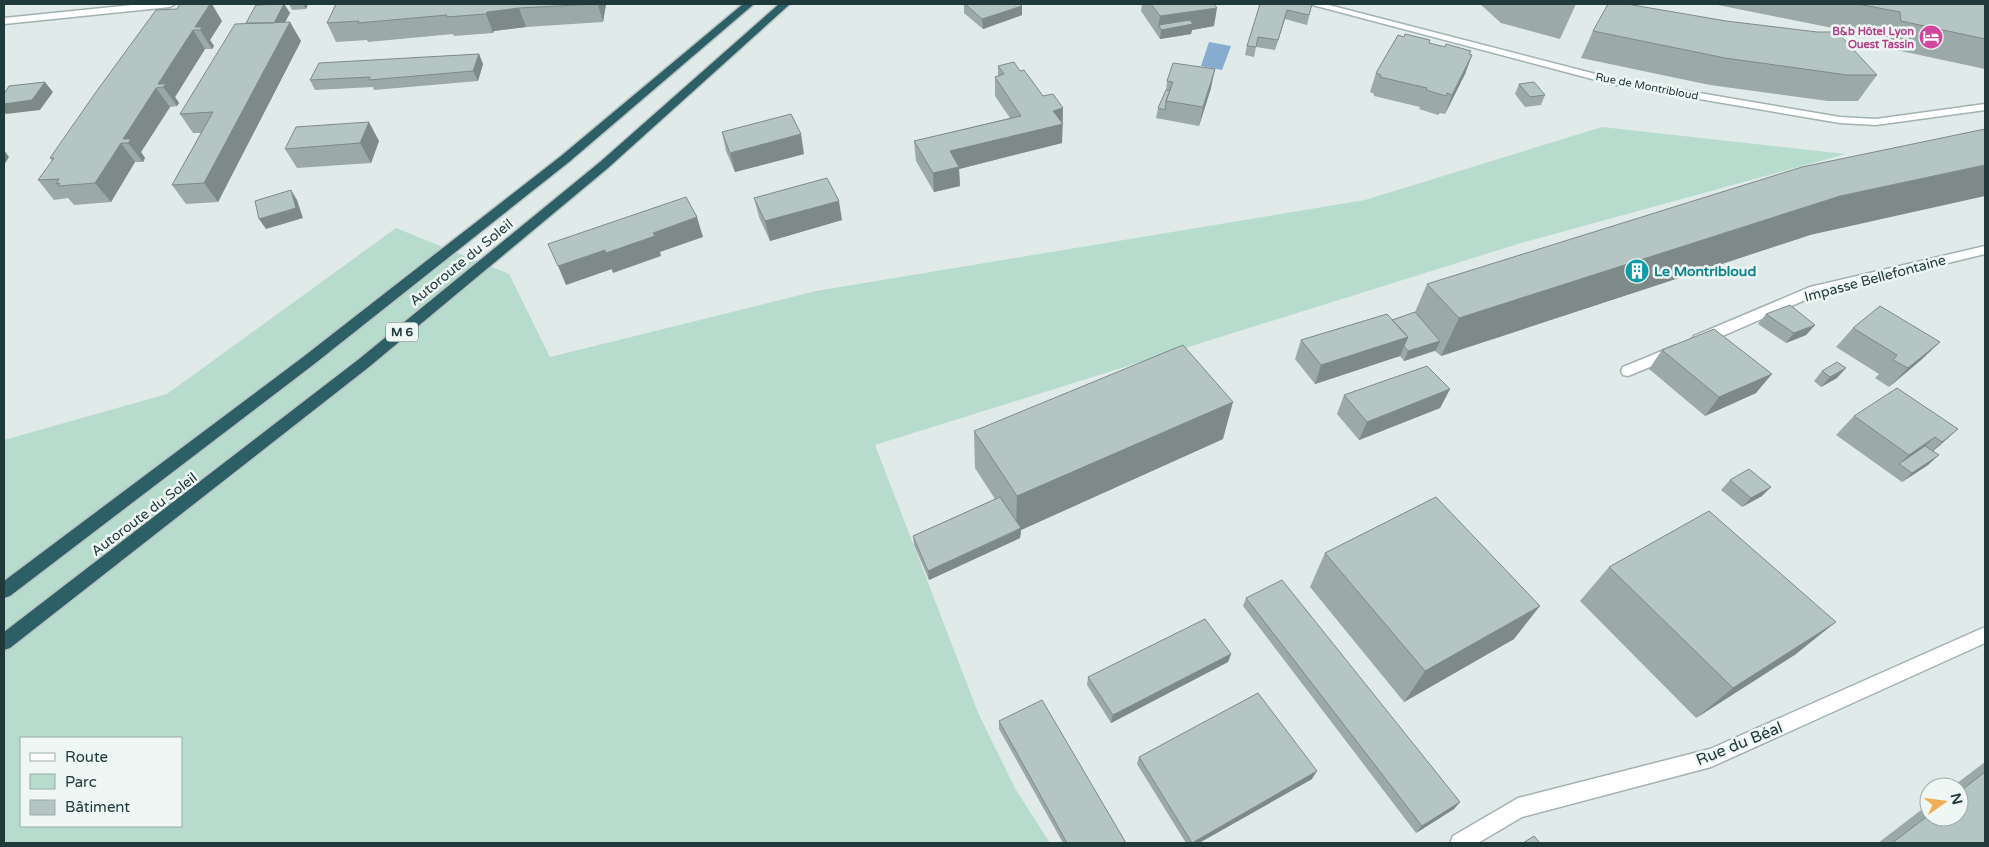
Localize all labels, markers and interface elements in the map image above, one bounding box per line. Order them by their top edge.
hotel icon: B&b Hôtel Lyon Ouest Tassin [1918,24,1944,50]
place label: B&b Hôtel Lyon Ouest Tassin [1832,25,1914,51]
street label: Rue de Montribloud [1594,70,1700,103]
street label: Autoroute du Soleil [406,215,516,309]
street label: Impasse Bellefontaine [1802,251,1948,306]
building icon: Le Montribloud [1624,258,1650,284]
place label: Le Montribloud [1654,263,1756,280]
road number: M 6 [386,322,418,342]
street label: Autoroute du Soleil [88,469,201,560]
street label: Rue du Béal [1693,718,1785,770]
legend [20,737,182,827]
text: Route [65,748,108,766]
text: Parc [65,773,97,791]
north arrow [1919,777,1969,827]
text: N [1947,791,1966,806]
text: Bâtiment [65,798,130,816]

